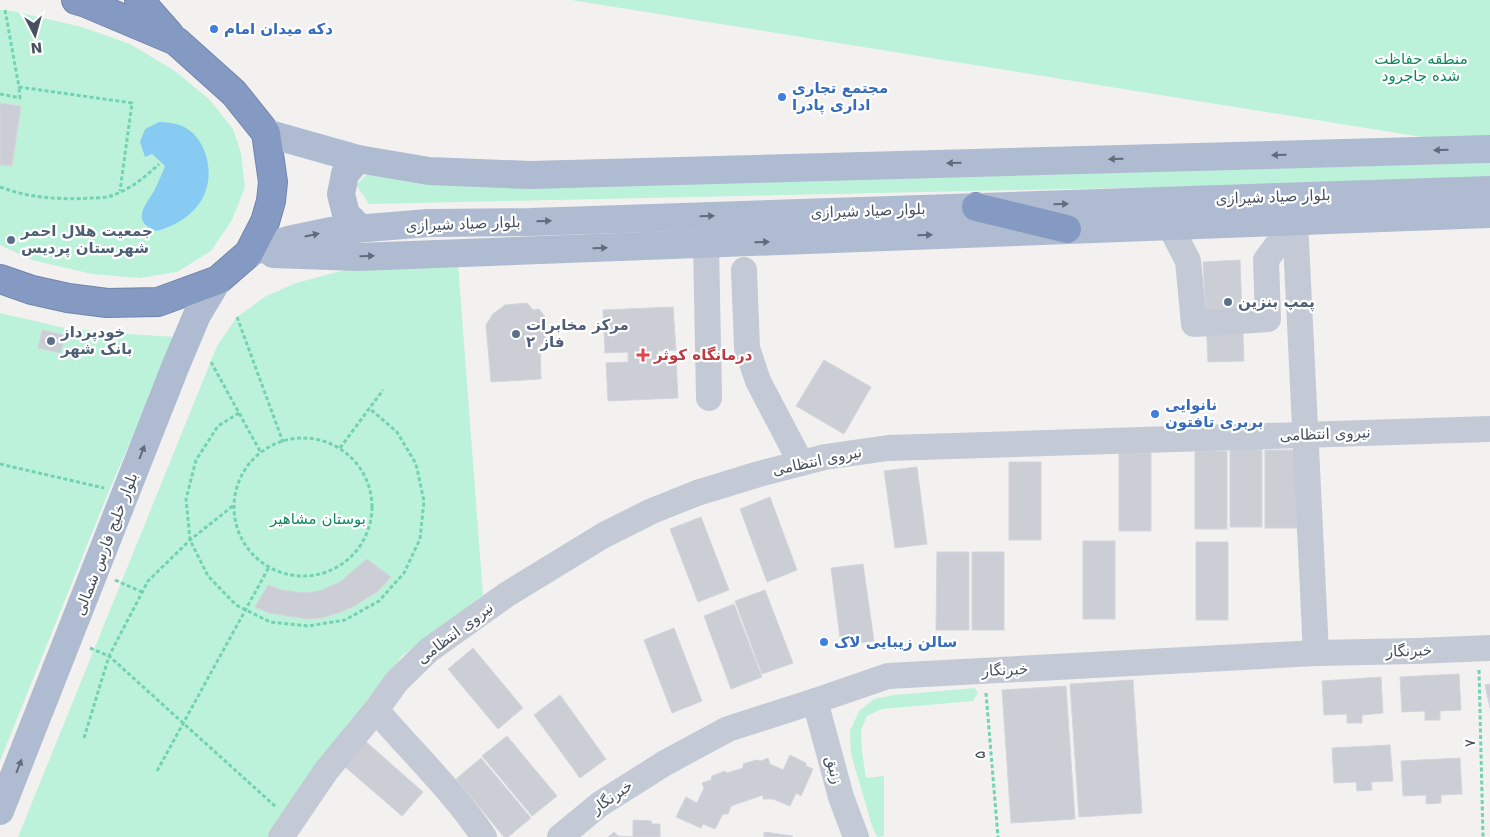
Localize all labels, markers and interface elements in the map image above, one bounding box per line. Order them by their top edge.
north arrow [10,10,60,60]
place label: دکه میدان امام [224,20,333,38]
marker: دکه میدان امام [208,23,220,35]
text: N [30,39,43,56]
park label: منطقه حفاظت شده جاجرود [1374,50,1468,85]
place label: مجتمع تجاری اداری پادرا [792,79,888,115]
marker: مجتمع تجاری اداری پادرا [776,91,788,103]
one-way arrow [1433,146,1449,154]
one-way arrow [1271,151,1287,159]
one-way arrow [1108,155,1124,163]
one-way arrow [946,159,962,167]
street label: بلوار صیاد شیرازی [1215,186,1331,208]
street label: بلوار صیاد شیرازی [810,200,926,222]
one-way arrow [1054,200,1070,208]
one-way arrow [699,212,715,220]
street label: بلوار صیاد شیرازی [405,213,521,235]
one-way arrow [536,217,552,225]
place label: جمعیت هلال احمر شهرستان پردیس [20,222,153,258]
one-way arrow [305,231,320,239]
one-way arrow [917,231,933,239]
marker: جمعیت هلال احمر شهرستان پردیس [5,234,17,246]
one-way arrow [754,237,770,245]
one-way arrow [592,243,608,251]
one-way arrow [360,252,376,260]
place label: پمپ بنزین [1238,293,1315,312]
marker: پمپ بنزین [1222,296,1234,308]
place label: مرکز مخابرات فاز ۲ [526,316,629,351]
place label: خودپرداز بانک شهر [60,323,132,358]
marker: مرکز مخابرات فاز ۲ [510,328,522,340]
marker: خودپرداز بانک شهر [45,335,57,347]
place label: درمانگاه کوثر [653,346,753,364]
marker: درمانگاه کوثر [636,348,650,362]
place label: نانوایی بربری تافتون [1165,396,1263,431]
marker: نانوایی بربری تافتون [1149,408,1161,420]
street label: نیروی انتظامی [1279,423,1371,445]
street label: نیروی انتظامی [771,443,863,479]
one-way arrow [138,445,146,459]
street label: بلوار خلیج فارس شمالی [70,470,142,618]
park label: بوستان مشاهیر [269,510,366,528]
street label: نیروی انتظامی [413,598,497,668]
place label: سالن زیبایی لاک [834,633,957,651]
marker: سالن زیبایی لاک [818,636,830,648]
street label: خبرنگار [1385,641,1432,661]
street label: خبرنگار [980,660,1029,680]
street label: ۷ [1461,739,1479,747]
street label: ۵ [971,750,989,760]
street label: زنبق [822,754,846,786]
one-way arrow [15,758,23,773]
street label: خبرنگار [587,776,636,818]

